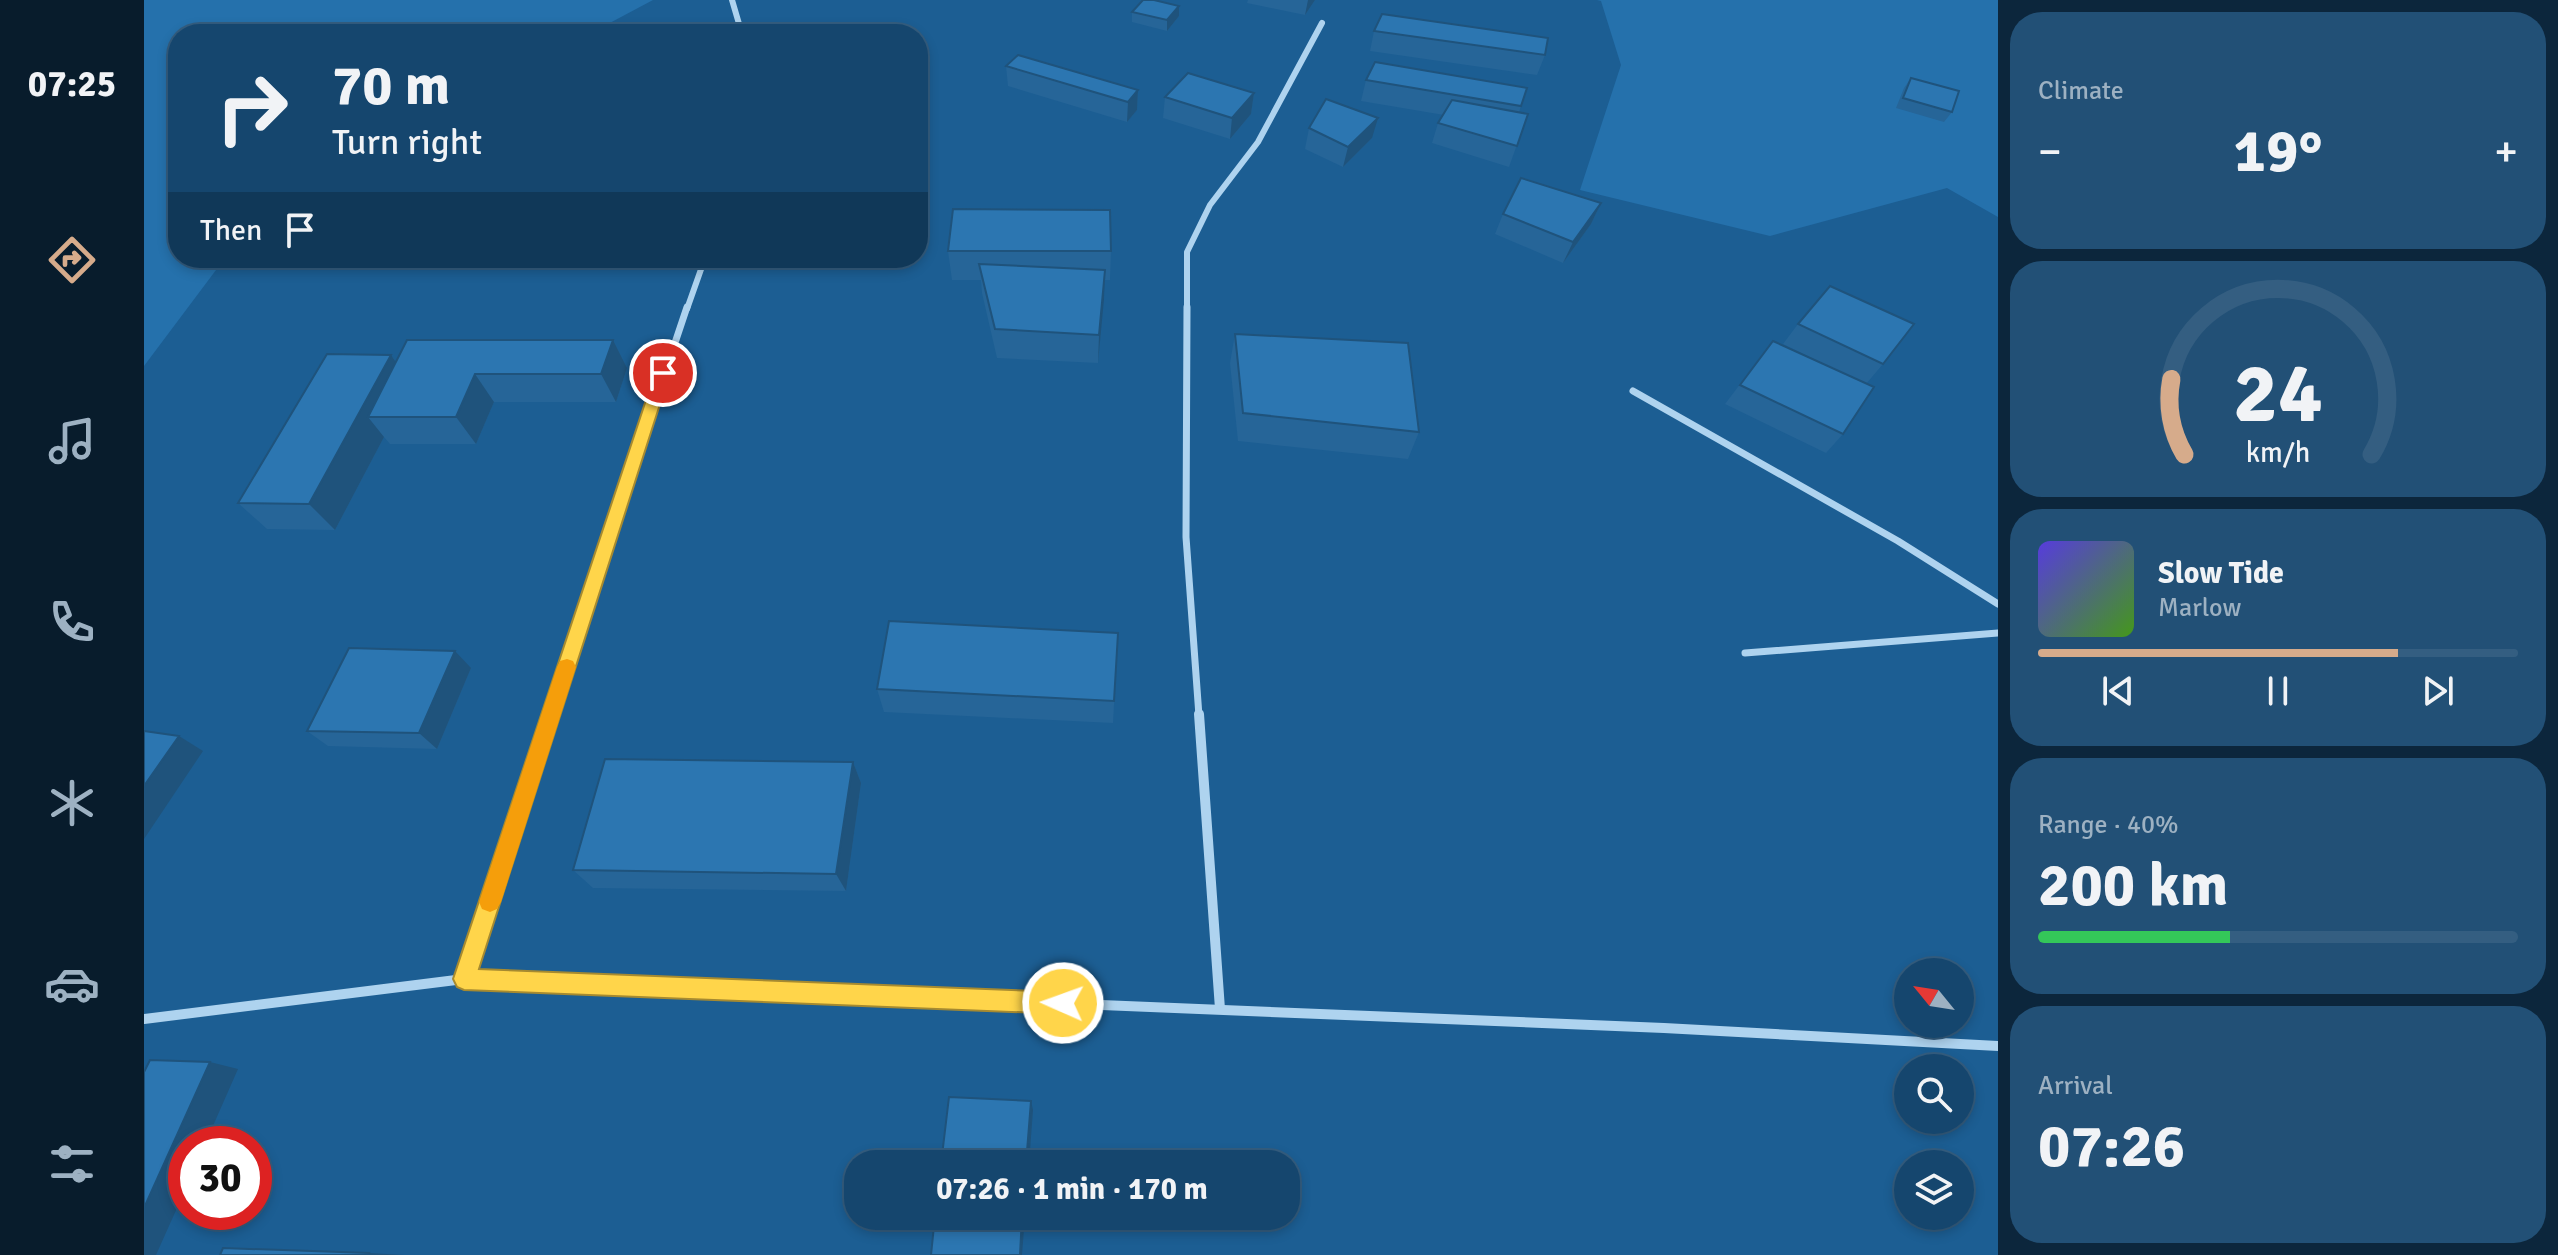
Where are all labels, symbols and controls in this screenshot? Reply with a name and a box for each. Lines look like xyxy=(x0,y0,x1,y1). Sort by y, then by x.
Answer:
text: 70 m xyxy=(332,51,450,120)
icon: right xyxy=(200,56,304,160)
text: 07:25 xyxy=(28,62,116,107)
text: Climate xyxy=(2038,75,2124,107)
text: 19° xyxy=(2234,115,2322,189)
text: Turn right xyxy=(332,120,482,165)
text: − xyxy=(2038,125,2062,179)
text: + xyxy=(2494,125,2518,179)
icon: arrive xyxy=(278,208,322,252)
text: Then xyxy=(200,212,262,249)
icon: directions xyxy=(44,232,100,288)
pin xyxy=(629,339,697,407)
text: 24 xyxy=(2233,342,2323,444)
icon: arrive xyxy=(641,351,685,395)
icon: music xyxy=(44,413,100,469)
text: km/h xyxy=(2246,435,2310,470)
text: Slow Tide xyxy=(2158,555,2284,592)
text: Marlow xyxy=(2158,592,2241,624)
icon: phone xyxy=(44,594,100,650)
icon: previous xyxy=(2096,669,2140,713)
icon: pause xyxy=(2256,669,2300,713)
icon: next xyxy=(2416,669,2460,713)
icon: climate xyxy=(44,775,100,831)
text: Range · 40% xyxy=(2038,809,2179,841)
text: 200 km xyxy=(2038,849,2228,923)
icon: car xyxy=(44,956,100,1012)
north arrow xyxy=(1894,958,1974,1038)
map controls xyxy=(1894,958,1974,1230)
position arrow xyxy=(1021,961,1105,1045)
button: search xyxy=(1894,1054,1974,1134)
text: Arrival xyxy=(2038,1070,2113,1102)
text: 07:26 xyxy=(2038,1110,2185,1184)
speed limit sign: 30 xyxy=(168,1126,272,1230)
icon: filters xyxy=(44,1136,100,1192)
button: layers xyxy=(1894,1150,1974,1230)
text: 07:26 · 1 min · 170 m xyxy=(936,1171,1208,1208)

